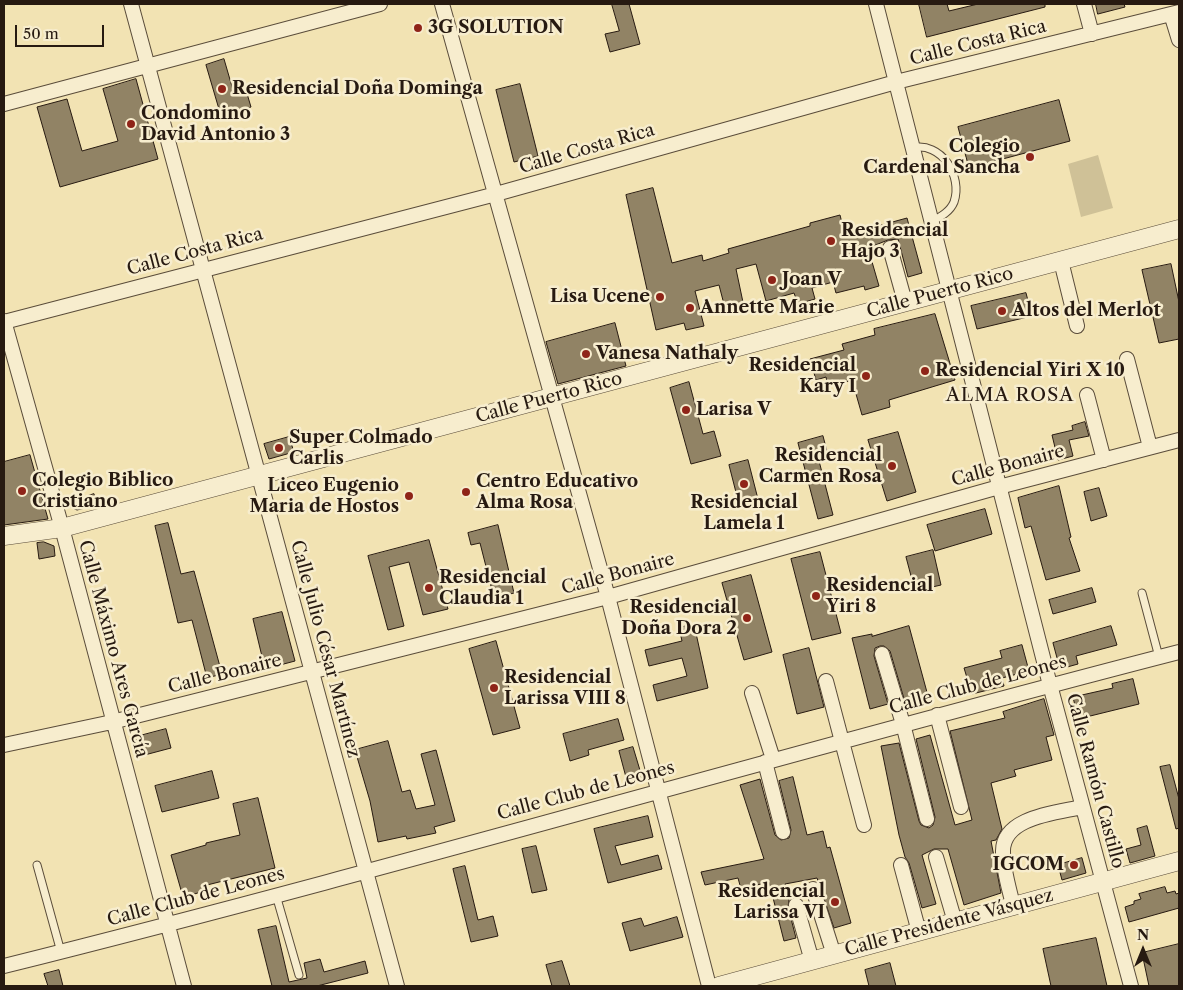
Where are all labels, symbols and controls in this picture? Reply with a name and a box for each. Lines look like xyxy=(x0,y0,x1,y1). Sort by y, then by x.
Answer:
scale bar xyxy=(18,15,106,47)
street label: Calle Costa Rica xyxy=(908,16,1048,70)
place label: 3G SOLUTION xyxy=(428,17,564,39)
marker: 3G SOLUTION xyxy=(412,22,424,34)
text: 50 m xyxy=(23,24,59,43)
place label: Residencial Doña Dominga xyxy=(232,78,483,100)
marker: Residencial Doña Dominga xyxy=(216,83,228,95)
place label: Condomino David Antonio 3 xyxy=(141,103,290,146)
marker: Condomino David Antonio 3 xyxy=(125,118,137,130)
street label: Calle Costa Rica xyxy=(517,119,657,179)
place label: Colegio Cardenal Sancha xyxy=(863,136,1020,178)
marker: Colegio Cardenal Sancha xyxy=(1024,151,1036,163)
place label: Residencial Hajo 3 xyxy=(841,220,948,262)
street label: Calle Costa Rica xyxy=(125,223,265,281)
marker: Residencial Hajo 3 xyxy=(825,235,837,247)
street label: Calle Puerto Rico xyxy=(864,263,1016,323)
place label: Joan V xyxy=(782,269,842,291)
marker: Joan V xyxy=(766,274,778,286)
place label: Lisa Ucene xyxy=(550,286,650,308)
marker: Lisa Ucene xyxy=(654,291,666,303)
place label: Annette Marie xyxy=(700,297,834,319)
place label: Altos del Merlot xyxy=(1012,300,1161,322)
marker: Annette Marie xyxy=(684,302,696,314)
marker: Altos del Merlot xyxy=(996,305,1008,317)
place label: Vanesa Nathaly xyxy=(596,343,738,365)
marker: Vanesa Nathaly xyxy=(580,348,592,360)
place label: Residencial Kary I xyxy=(749,355,856,398)
place label: Residencial Yiri X 10 xyxy=(935,360,1125,382)
marker: Residencial Yiri X 10 xyxy=(919,365,931,377)
street label: Calle Puerto Rico xyxy=(473,368,625,428)
marker: Residencial Kary I xyxy=(860,370,872,382)
district label: ALMA ROSA xyxy=(945,385,1075,407)
place label: Larisa V xyxy=(696,399,771,421)
marker: Larisa V xyxy=(680,404,692,416)
place label: Super Colmado Carlis xyxy=(289,427,433,469)
street label: Calle Bonaire xyxy=(949,441,1067,491)
marker: Super Colmado Carlis xyxy=(273,442,285,454)
place label: Residencial Carmen Rosa xyxy=(759,445,882,488)
marker: Residencial Carmen Rosa xyxy=(886,460,898,472)
place label: Colegio Biblico Cristiano xyxy=(32,470,173,512)
place label: Centro Educativo Alma Rosa xyxy=(476,471,638,514)
place label: Liceo Eugenio Maria de Hostos xyxy=(249,475,399,518)
marker: Residencial Lamela 1 xyxy=(738,478,750,490)
marker: Colegio Biblico Cristiano xyxy=(16,485,28,497)
marker: Centro Educativo Alma Rosa xyxy=(460,486,472,498)
marker: Liceo Eugenio Maria de Hostos xyxy=(403,490,415,502)
place label: Residencial Lamela 1 xyxy=(690,492,798,534)
street label: Calle Máximo Ares García xyxy=(74,538,152,760)
street label: Calle Julio César Martínez xyxy=(286,538,364,760)
street label: Calle Bonaire xyxy=(559,549,677,599)
place label: Residencial Claudia 1 xyxy=(439,567,546,610)
place label: Residencial Yiri 8 xyxy=(826,575,933,618)
marker: Residencial Claudia 1 xyxy=(423,582,435,594)
marker: Residencial Yiri 8 xyxy=(810,590,822,602)
place label: Residencial Doña Dora 2 xyxy=(621,597,737,640)
marker: Residencial Doña Dora 2 xyxy=(741,612,753,624)
street label: Calle Bonaire xyxy=(166,649,284,699)
street label: Calle Club de Leones xyxy=(887,651,1069,719)
place label: Residencial Larissa VIII 8 xyxy=(504,667,626,710)
marker: Residencial Larissa VIII 8 xyxy=(488,682,500,694)
street label: Calle Ramón Castillo xyxy=(1061,691,1129,871)
street label: Calle Club de Leones xyxy=(495,757,677,825)
place label: IGCOM xyxy=(993,854,1064,876)
marker: IGCOM xyxy=(1068,859,1080,871)
street label: Calle Club de Leones xyxy=(105,863,287,931)
place label: Residencial Larissa VI xyxy=(718,881,825,924)
street label: Calle Presidente Vásquez xyxy=(842,885,1056,961)
marker: Residencial Larissa VI xyxy=(829,896,841,908)
north arrow xyxy=(1118,925,1168,975)
text: N xyxy=(1137,926,1149,944)

